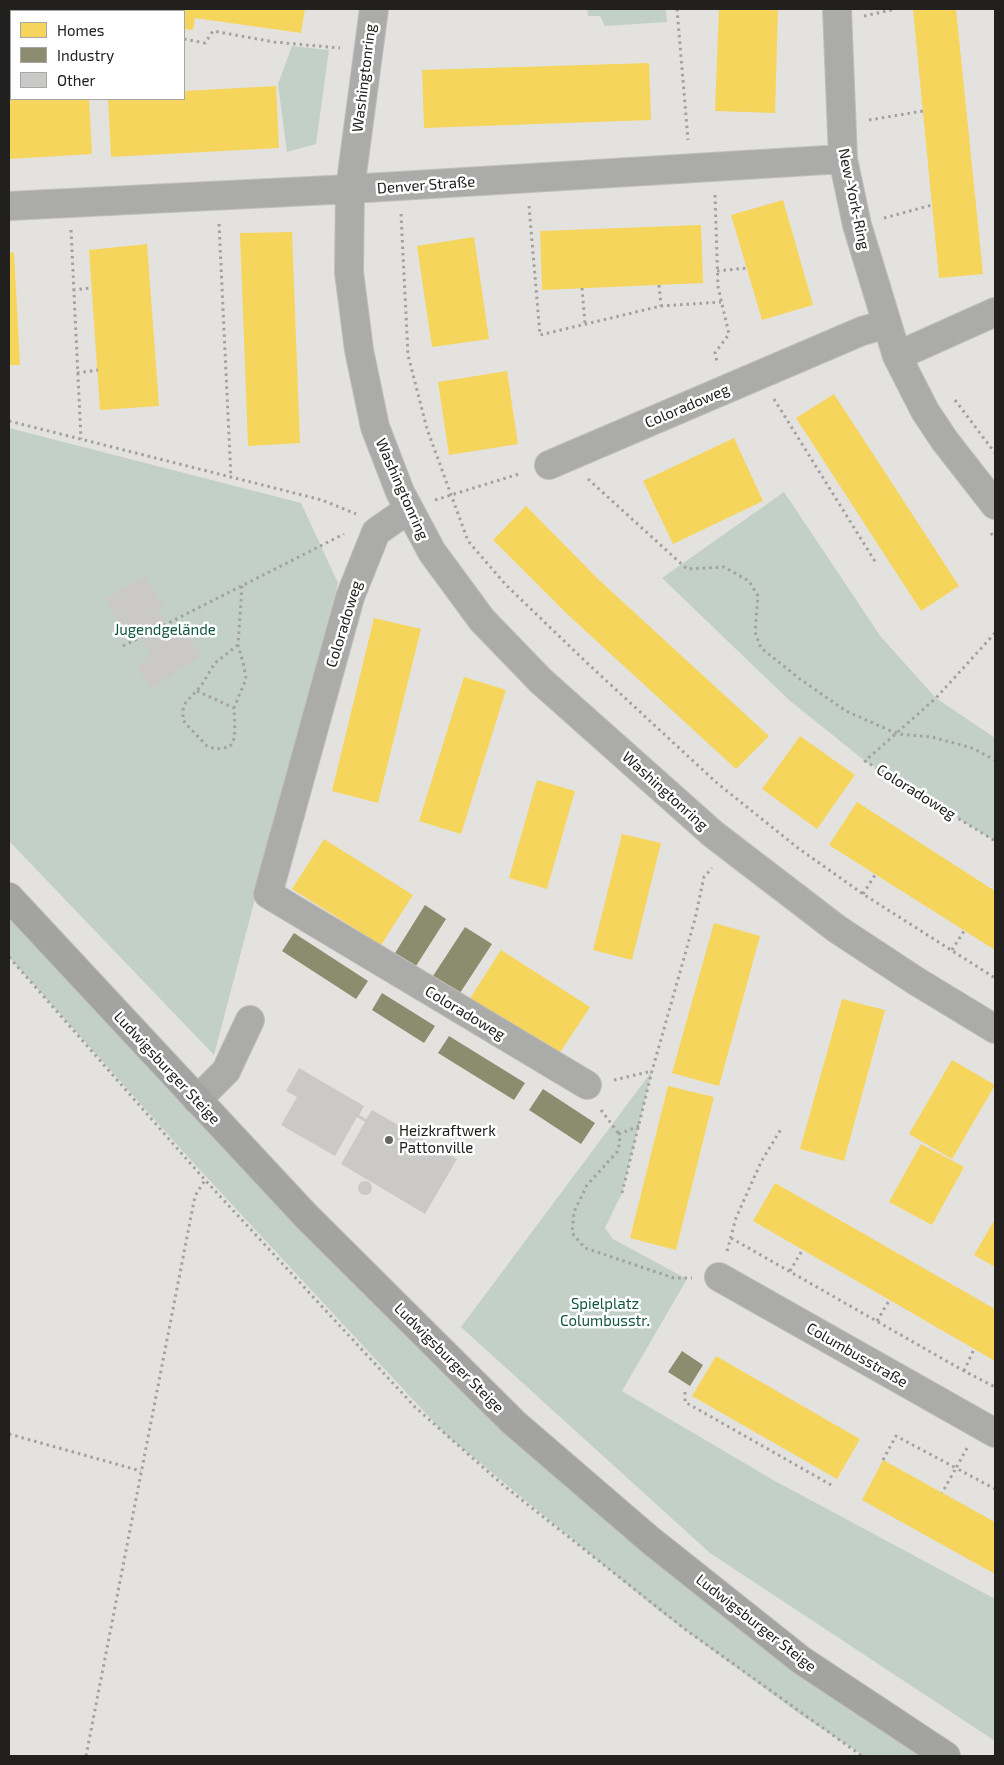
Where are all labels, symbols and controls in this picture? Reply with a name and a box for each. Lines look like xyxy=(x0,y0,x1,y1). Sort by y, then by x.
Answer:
legend xyxy=(10,10,185,100)
text: Homes xyxy=(57,21,104,39)
street label: Washingtonring xyxy=(348,23,380,133)
text: Industry xyxy=(57,46,114,64)
text: Other xyxy=(57,71,96,89)
street label: New-York-Ring xyxy=(834,147,874,251)
street label: Denver Straße xyxy=(376,173,476,197)
street label: Coloradoweg xyxy=(642,380,732,432)
street label: Washingtonring xyxy=(372,435,432,543)
street label: Coloradoweg xyxy=(322,578,366,670)
park label: Jugendgelände xyxy=(114,621,216,639)
street label: Washingtonring xyxy=(618,748,712,834)
street label: Coloradoweg xyxy=(873,760,959,824)
street label: Coloradoweg xyxy=(422,982,508,1044)
street label: Ludwigsburger Steige xyxy=(110,1008,224,1128)
place label: Heizkraftwerk Pattonville xyxy=(399,1122,496,1157)
marker: Heizkraftwerk Pattonville xyxy=(383,1134,395,1146)
park label: Spielplatz Columbusstr. xyxy=(560,1295,650,1330)
street label: Ludwigsburger Steige xyxy=(390,1299,508,1417)
street label: Columbusstraße xyxy=(803,1319,911,1391)
street label: Ludwigsburger Steige xyxy=(692,1570,820,1676)

